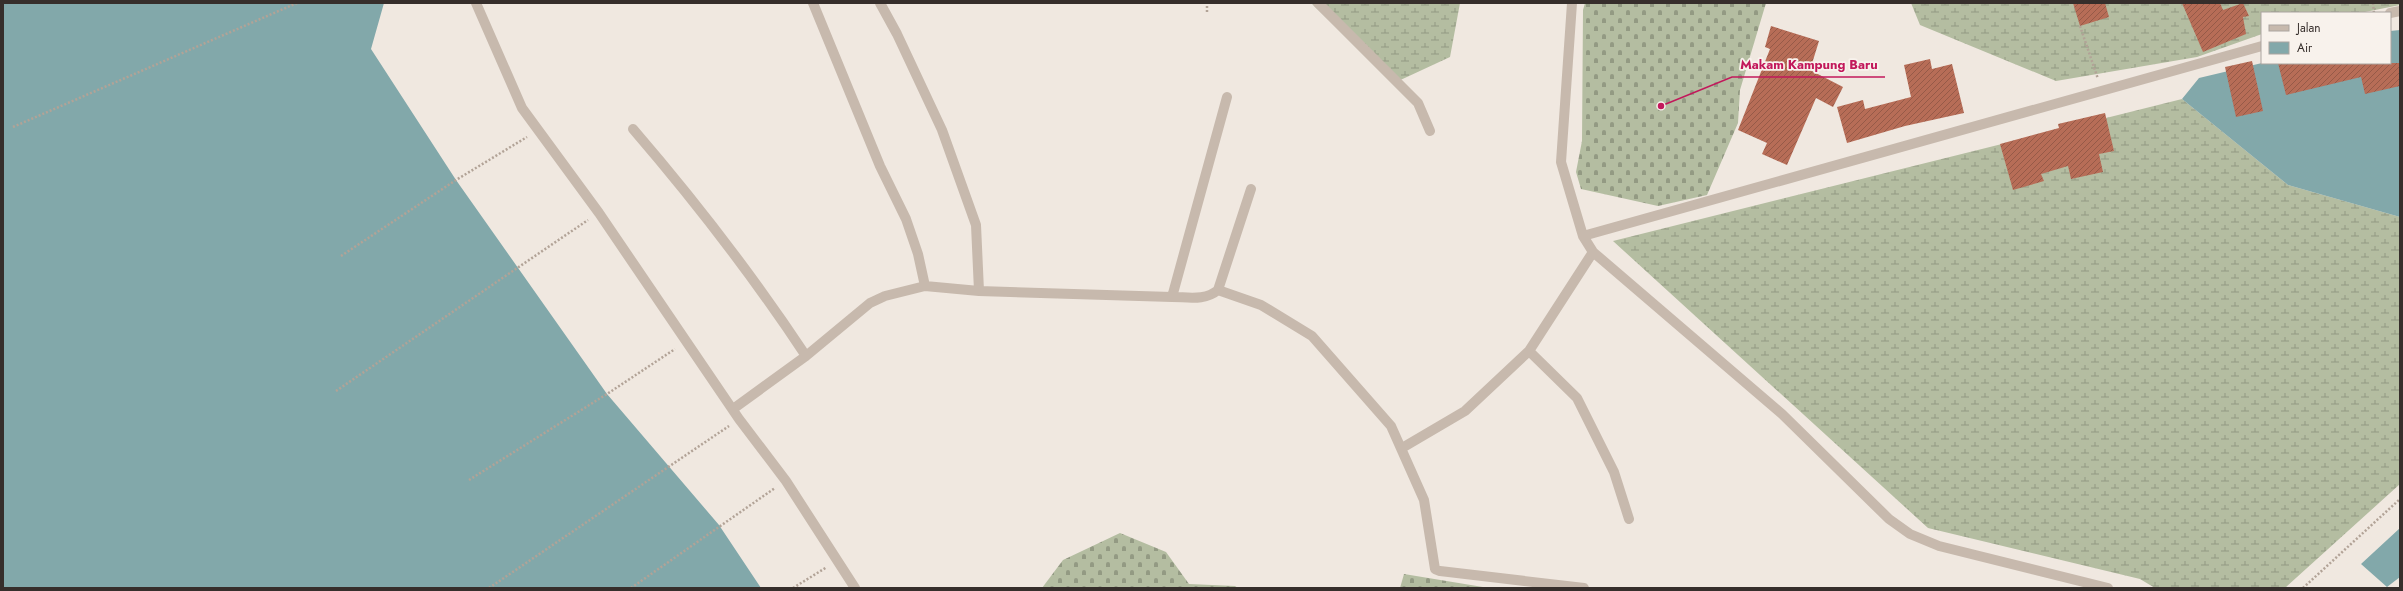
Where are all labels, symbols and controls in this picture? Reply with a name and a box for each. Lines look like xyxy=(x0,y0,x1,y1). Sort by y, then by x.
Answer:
legend xyxy=(2261,12,2391,64)
text: Jalan xyxy=(2295,19,2320,37)
text: Air xyxy=(2297,39,2313,57)
callout: Makam Kampung Baru xyxy=(1732,52,1885,77)
text: Makam Kampung Baru xyxy=(1740,55,1878,74)

